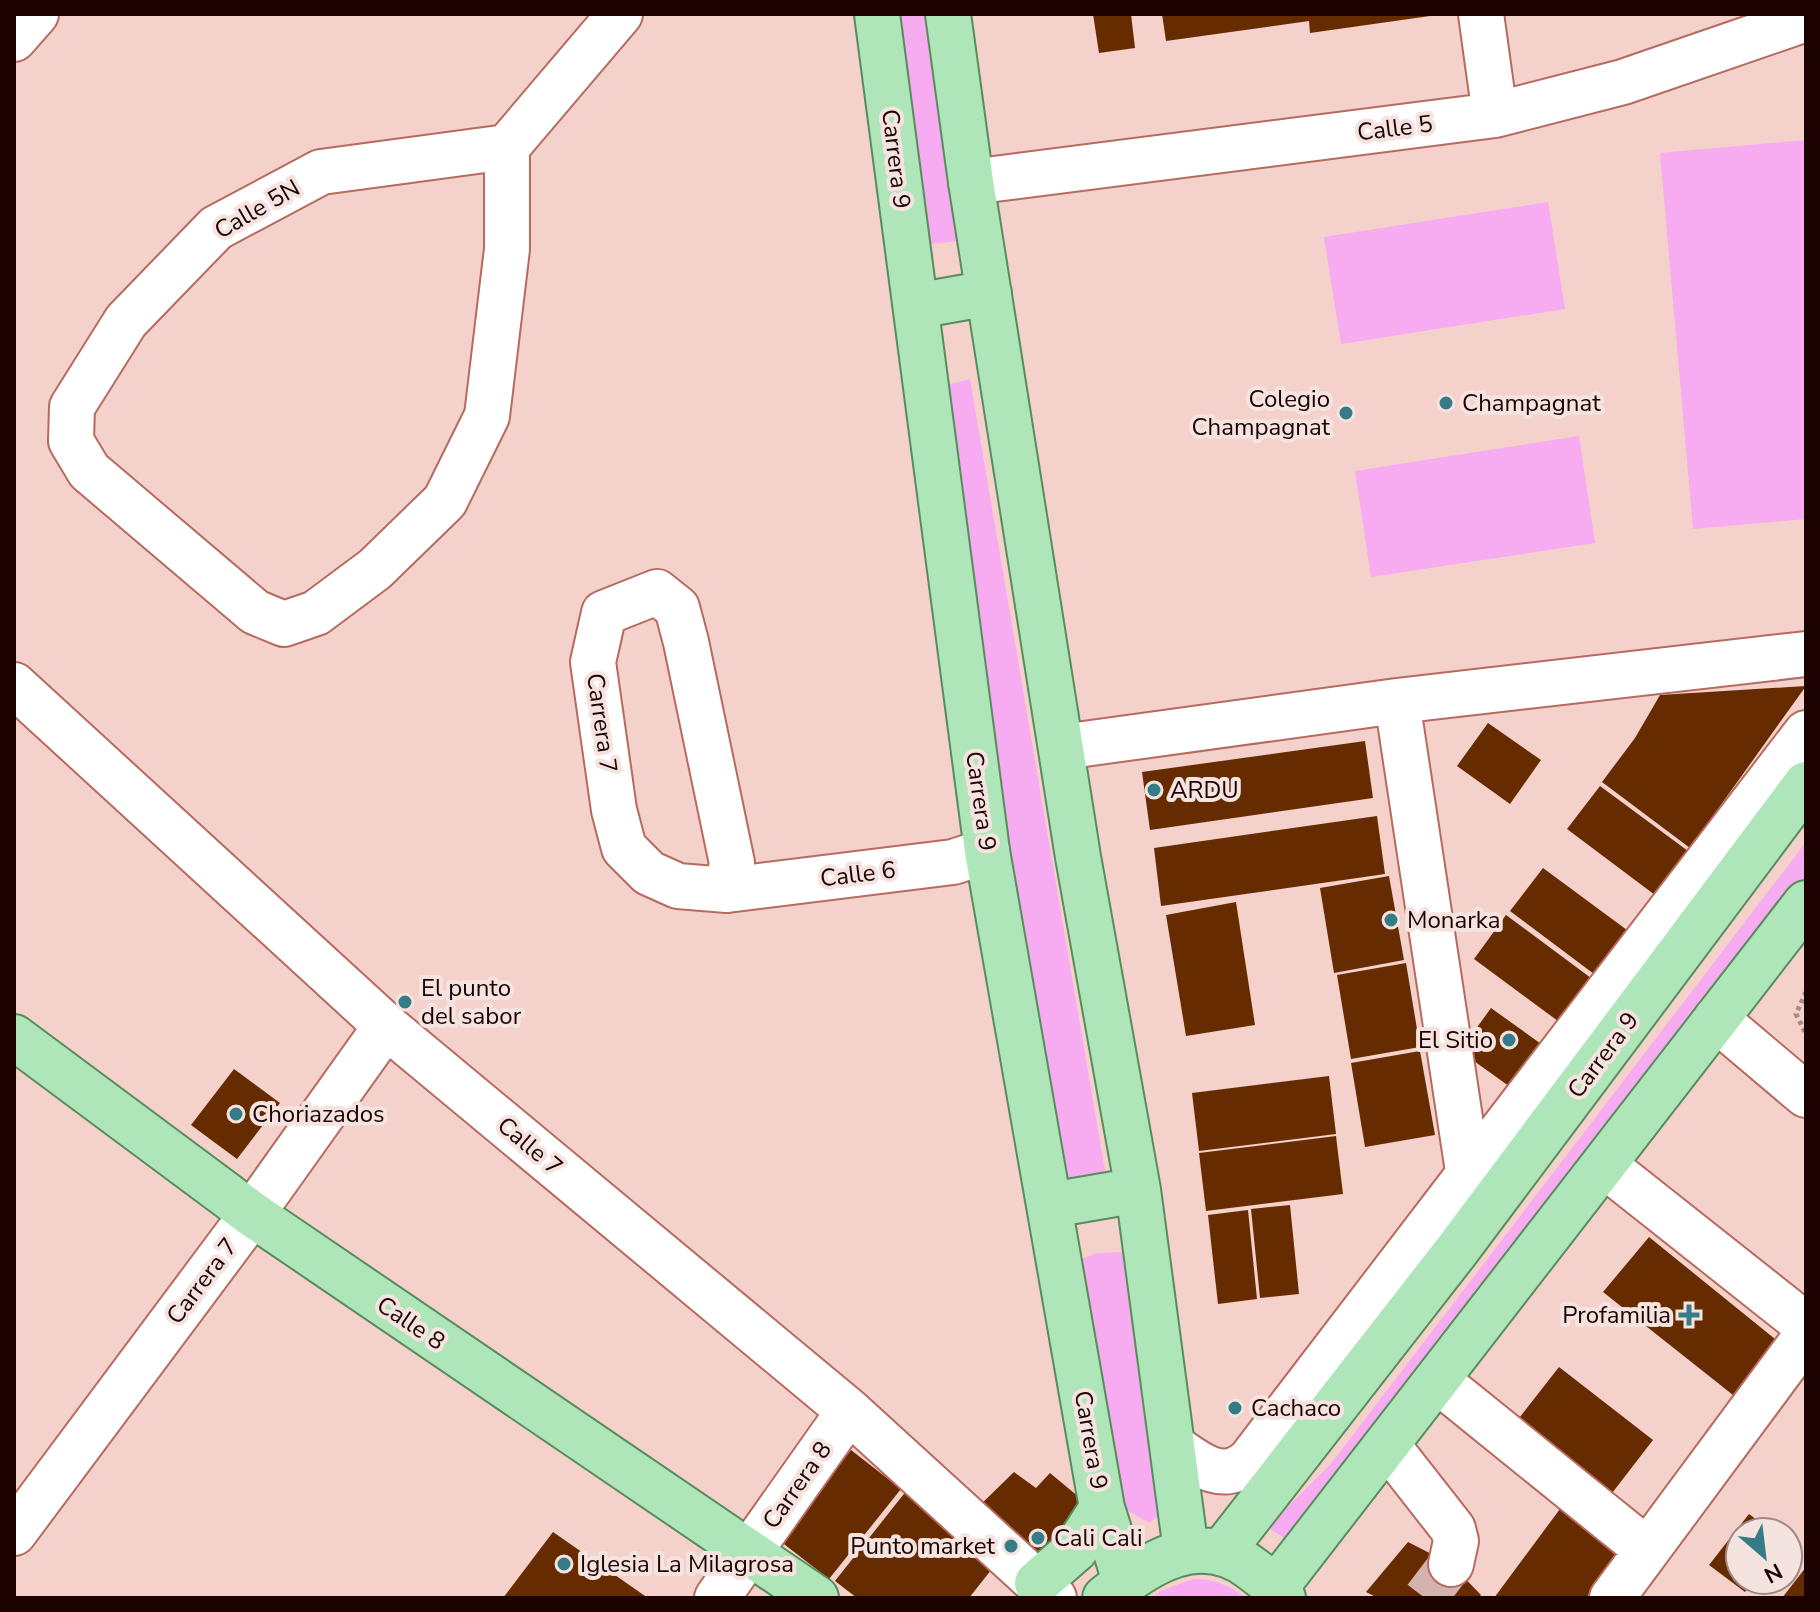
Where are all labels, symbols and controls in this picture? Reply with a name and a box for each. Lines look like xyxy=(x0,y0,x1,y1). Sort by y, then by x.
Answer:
street label: Carrera 9 xyxy=(874,107,918,211)
street label: Calle 5 xyxy=(1355,107,1435,149)
street label: Calle 5N xyxy=(208,172,306,246)
place label: Colegio Champagnat xyxy=(1191,383,1331,443)
place label: Champagnat xyxy=(1462,387,1601,419)
marker: Champagnat xyxy=(1437,394,1455,412)
marker: Colegio Champagnat xyxy=(1337,404,1355,422)
street label: Carrera 7 xyxy=(579,671,625,775)
street label: Carrera 9 xyxy=(958,749,1004,853)
place label: ARDU xyxy=(1170,774,1239,806)
marker: ARDU xyxy=(1145,781,1163,799)
street label: Calle 6 xyxy=(818,853,898,895)
place label: Monarka xyxy=(1407,904,1500,936)
marker: Monarka xyxy=(1382,911,1400,929)
place label: El punto del sabor xyxy=(421,972,522,1032)
marker: El punto del sabor xyxy=(396,993,414,1011)
street label: Carrera 9 xyxy=(1560,1005,1646,1105)
place label: El Sitio xyxy=(1418,1024,1493,1056)
marker: El Sitio xyxy=(1500,1031,1518,1049)
place label: Choriazados xyxy=(252,1098,385,1130)
marker: Choriazados xyxy=(227,1105,245,1123)
street label: Calle 7 xyxy=(491,1109,569,1183)
street label: Carrera 7 xyxy=(159,1231,245,1331)
street label: Calle 8 xyxy=(371,1289,451,1357)
place label: Profamilia xyxy=(1562,1299,1671,1331)
marker: Profamilia xyxy=(1678,1304,1700,1326)
street label: Carrera 9 xyxy=(1067,1388,1115,1492)
place label: Cachaco xyxy=(1251,1392,1341,1424)
marker: Cachaco xyxy=(1226,1399,1244,1417)
street label: Carrera 8 xyxy=(755,1435,839,1535)
north arrow xyxy=(1724,1516,1804,1596)
place label: Cali Cali xyxy=(1054,1522,1142,1554)
marker: Cali Cali xyxy=(1029,1529,1047,1547)
place label: Punto market xyxy=(850,1530,996,1562)
marker: Punto market xyxy=(1002,1537,1020,1555)
place label: Iglesia La Milagrosa xyxy=(580,1548,794,1580)
marker: Iglesia La Milagrosa xyxy=(555,1555,573,1573)
text: N xyxy=(1759,1556,1787,1590)

